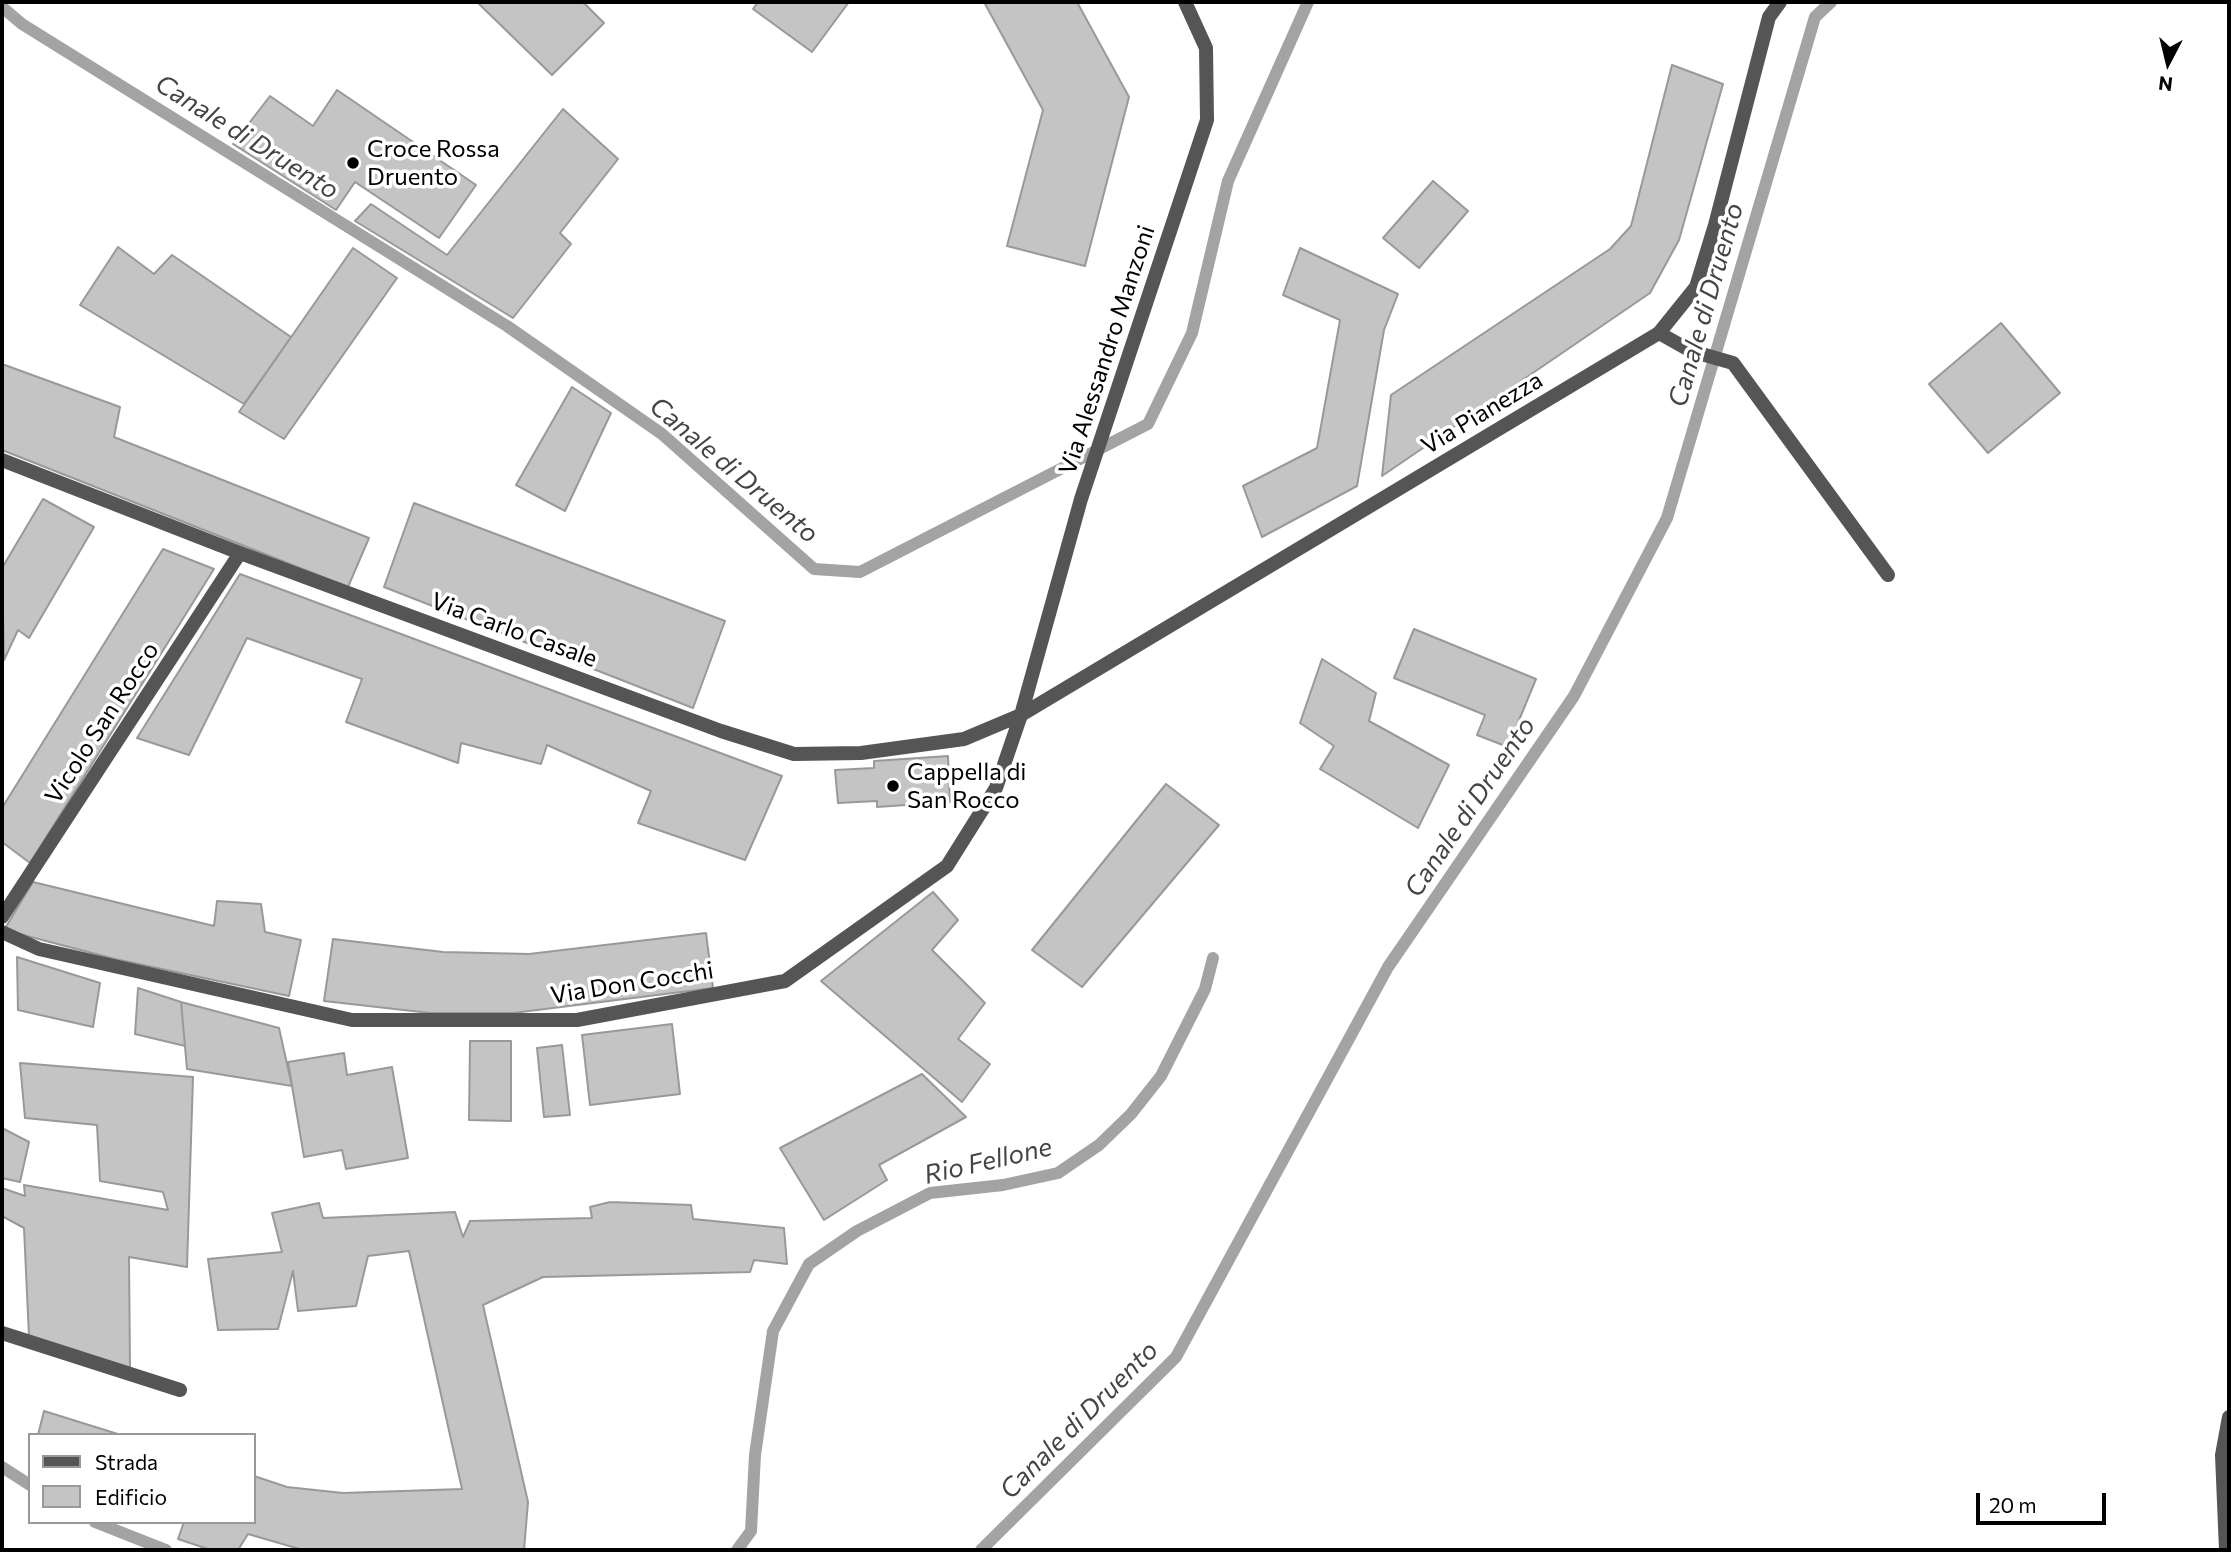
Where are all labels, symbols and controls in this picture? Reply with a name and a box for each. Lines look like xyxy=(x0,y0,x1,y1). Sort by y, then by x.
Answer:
north arrow xyxy=(2133,28,2203,98)
water label: Canale di Druento xyxy=(149,68,345,206)
text: N xyxy=(2157,72,2174,97)
place label: Croce Rossa Druento xyxy=(367,135,500,191)
marker: Croce Rossa Druento xyxy=(345,155,361,171)
water label: Canale di Druento xyxy=(1662,200,1750,410)
street label: Via Alessandro Manzoni xyxy=(1053,222,1161,478)
street label: Via Pianezza xyxy=(1416,366,1548,460)
water label: Canale di Druento xyxy=(643,390,825,550)
street label: Via Carlo Casale xyxy=(427,587,601,673)
street label: Vicolo San Rocco xyxy=(39,637,165,809)
water label: Canale di Druento xyxy=(1398,711,1542,903)
place label: Cappella di San Rocco xyxy=(907,758,1026,814)
marker: Cappella di San Rocco xyxy=(885,778,901,794)
street label: Via Don Cocchi xyxy=(548,956,716,1010)
water label: Rio Fellone xyxy=(921,1131,1055,1191)
water label: Canale di Druento xyxy=(994,1335,1164,1505)
legend xyxy=(28,1433,256,1524)
text: Strada xyxy=(95,1449,158,1474)
scale bar xyxy=(1979,1478,2108,1522)
text: Edificio xyxy=(95,1484,167,1509)
text: 20 m xyxy=(1989,1492,2037,1517)

